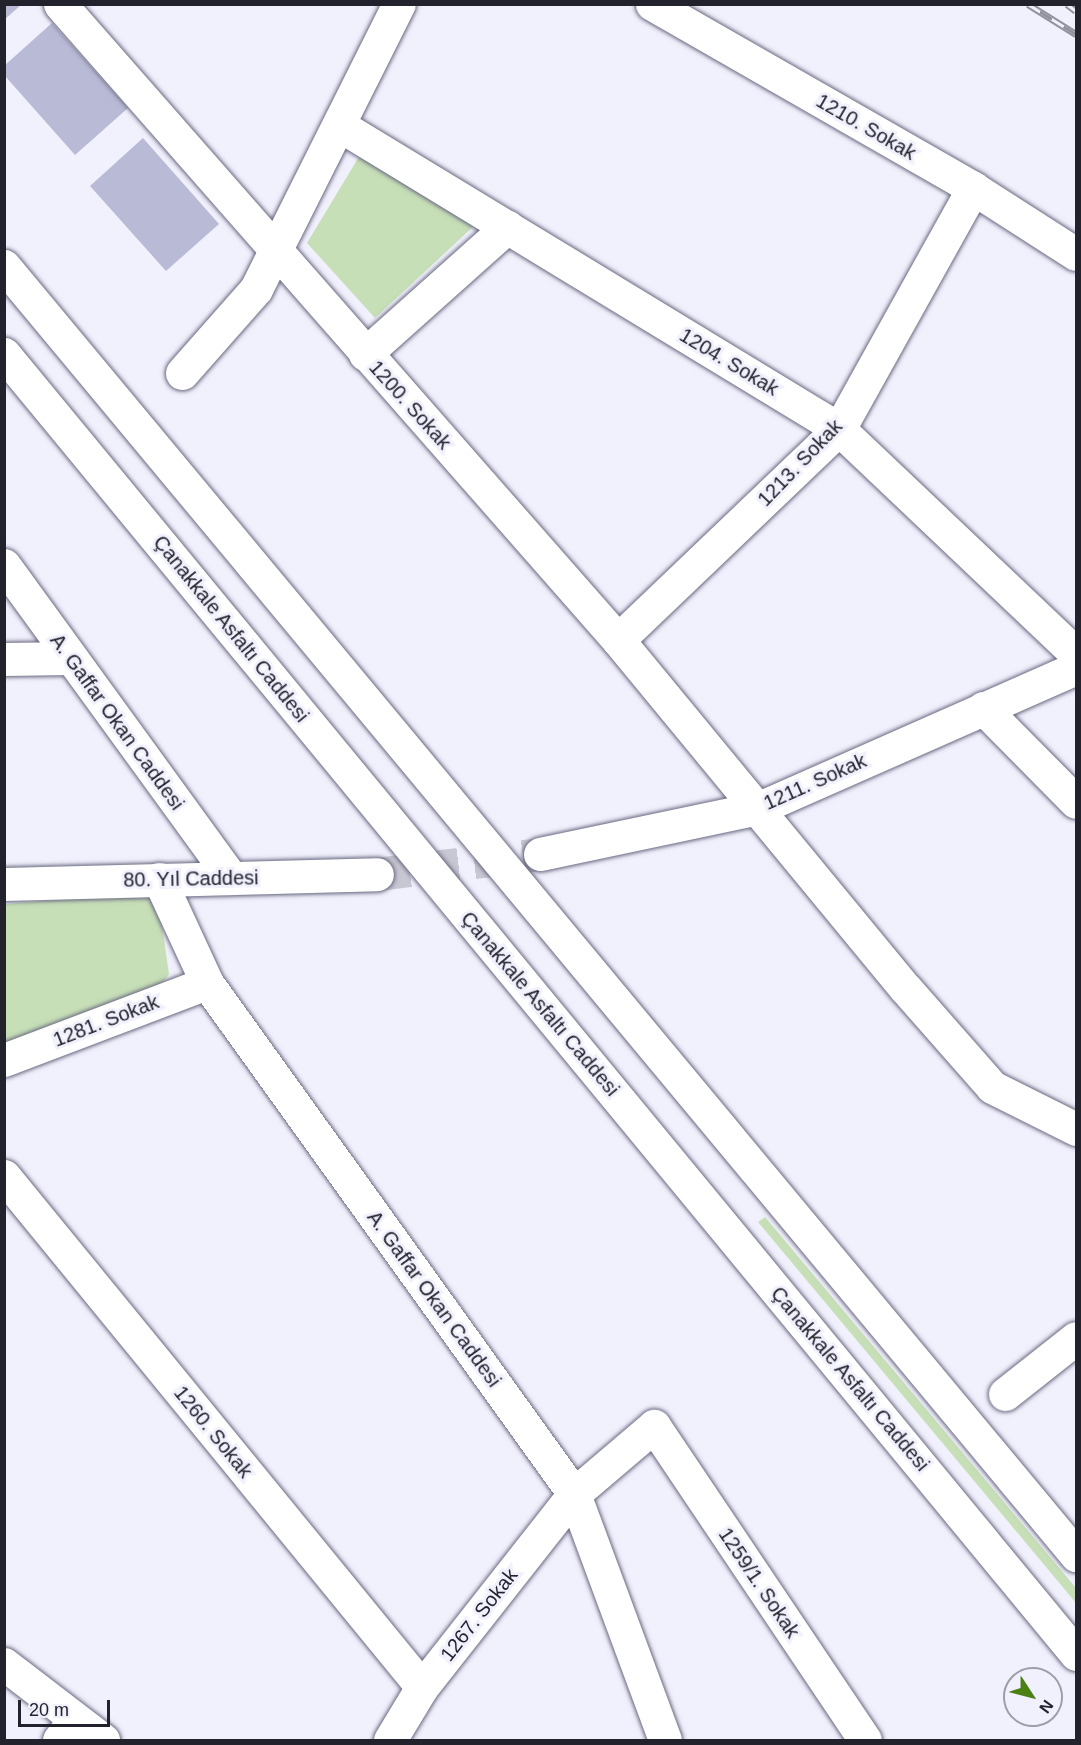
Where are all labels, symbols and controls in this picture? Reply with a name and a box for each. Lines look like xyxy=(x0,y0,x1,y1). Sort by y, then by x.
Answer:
street label: 1210. Sokak xyxy=(812,89,920,165)
street label: 1204. Sokak xyxy=(675,323,783,401)
street label: 1200. Sokak xyxy=(364,356,456,454)
street label: 1213. Sokak xyxy=(753,415,847,511)
street label: Çanakkale Asfaltı Caddesi xyxy=(148,530,314,728)
street label: A. Gaffar Okan Caddesi xyxy=(45,629,189,815)
street label: 1211. Sokak xyxy=(760,749,870,815)
street label: 80. Yıl Caddesi xyxy=(123,866,259,892)
street label: Çanakkale Asfaltı Caddesi xyxy=(455,906,625,1102)
street label: 1281. Sokak xyxy=(50,990,162,1052)
street label: A. Gaffar Okan Caddesi xyxy=(362,1206,506,1392)
street label: Çanakkale Asfaltı Caddesi xyxy=(765,1281,935,1477)
street label: 1260. Sokak xyxy=(169,1381,257,1483)
street label: 1259/1. Sokak xyxy=(713,1523,805,1643)
street label: 1267. Sokak xyxy=(435,1564,523,1666)
north arrow xyxy=(1003,1667,1063,1727)
scale bar xyxy=(21,1688,112,1726)
text: N xyxy=(1036,1697,1057,1716)
text: 20 m xyxy=(29,1700,69,1720)

